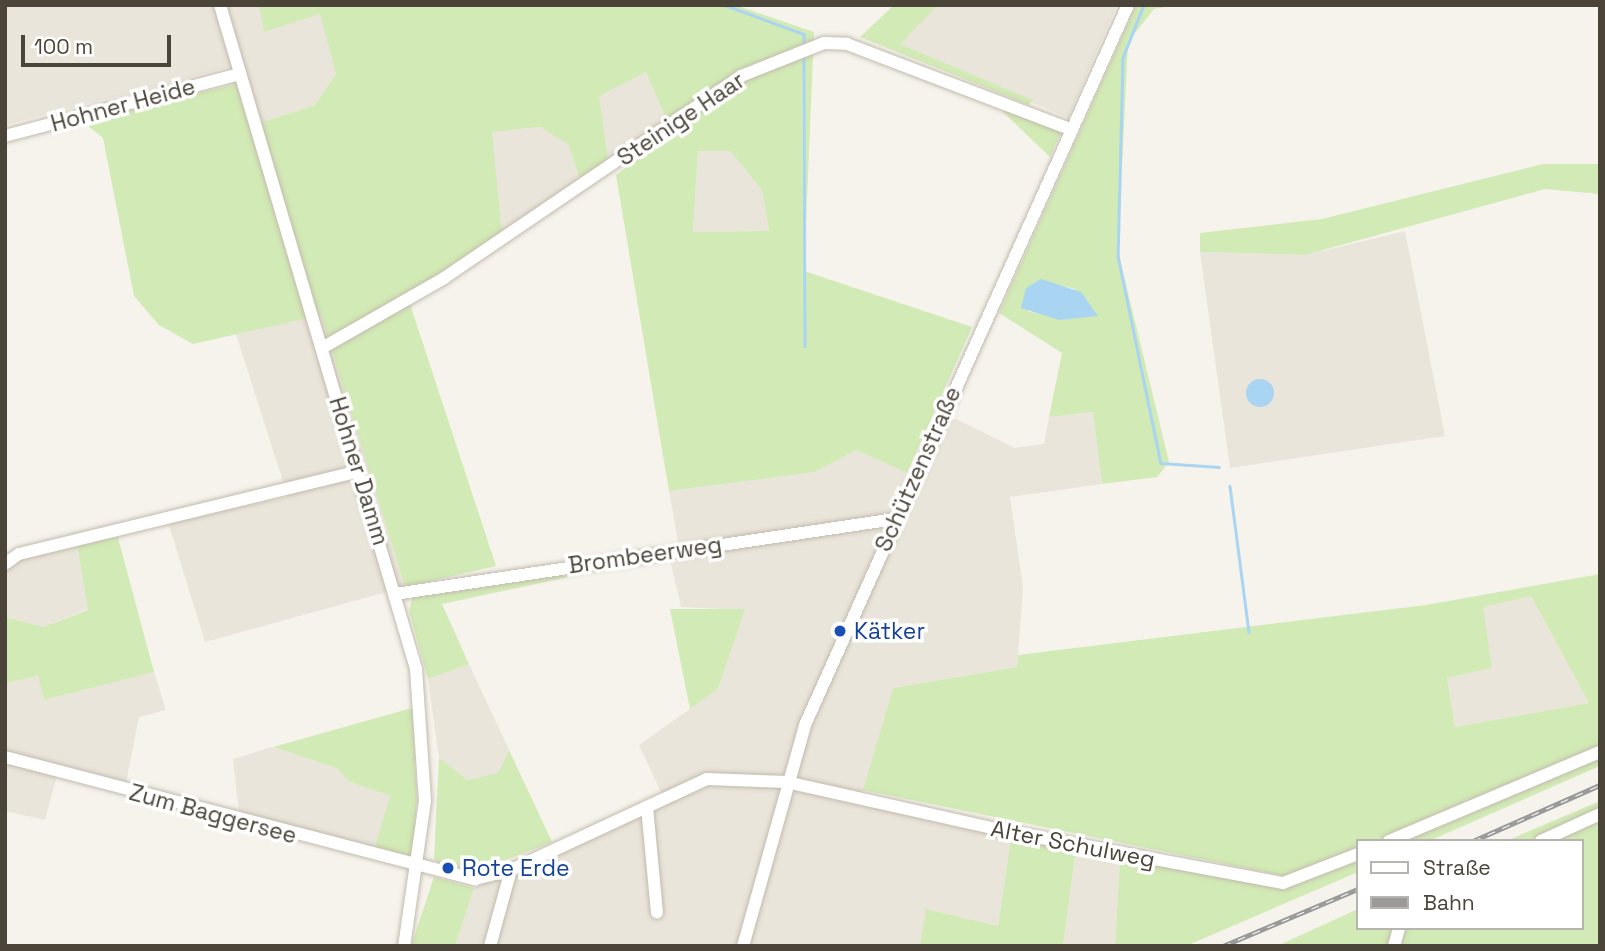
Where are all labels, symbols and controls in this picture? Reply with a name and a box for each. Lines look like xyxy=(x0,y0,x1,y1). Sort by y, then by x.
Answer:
scale bar xyxy=(24,21,175,65)
text: 100 m xyxy=(34,33,93,60)
street label: Steinige Haar xyxy=(612,66,750,172)
street label: Hohner Heide xyxy=(48,72,198,138)
street label: Schützenstraße xyxy=(869,382,967,556)
street label: Hohner Damm xyxy=(323,393,395,549)
street label: Brombeerweg xyxy=(566,531,724,579)
place label: Kätker xyxy=(854,617,925,645)
marker: Kätker xyxy=(832,623,848,639)
street label: Zum Baggersee xyxy=(126,778,300,850)
street label: Alter Schulweg xyxy=(989,815,1157,873)
legend xyxy=(1356,839,1584,930)
place label: Rote Erde xyxy=(462,854,570,882)
text: Straße xyxy=(1423,854,1491,881)
marker: Rote Erde xyxy=(440,860,456,876)
text: Bahn xyxy=(1423,889,1475,916)

